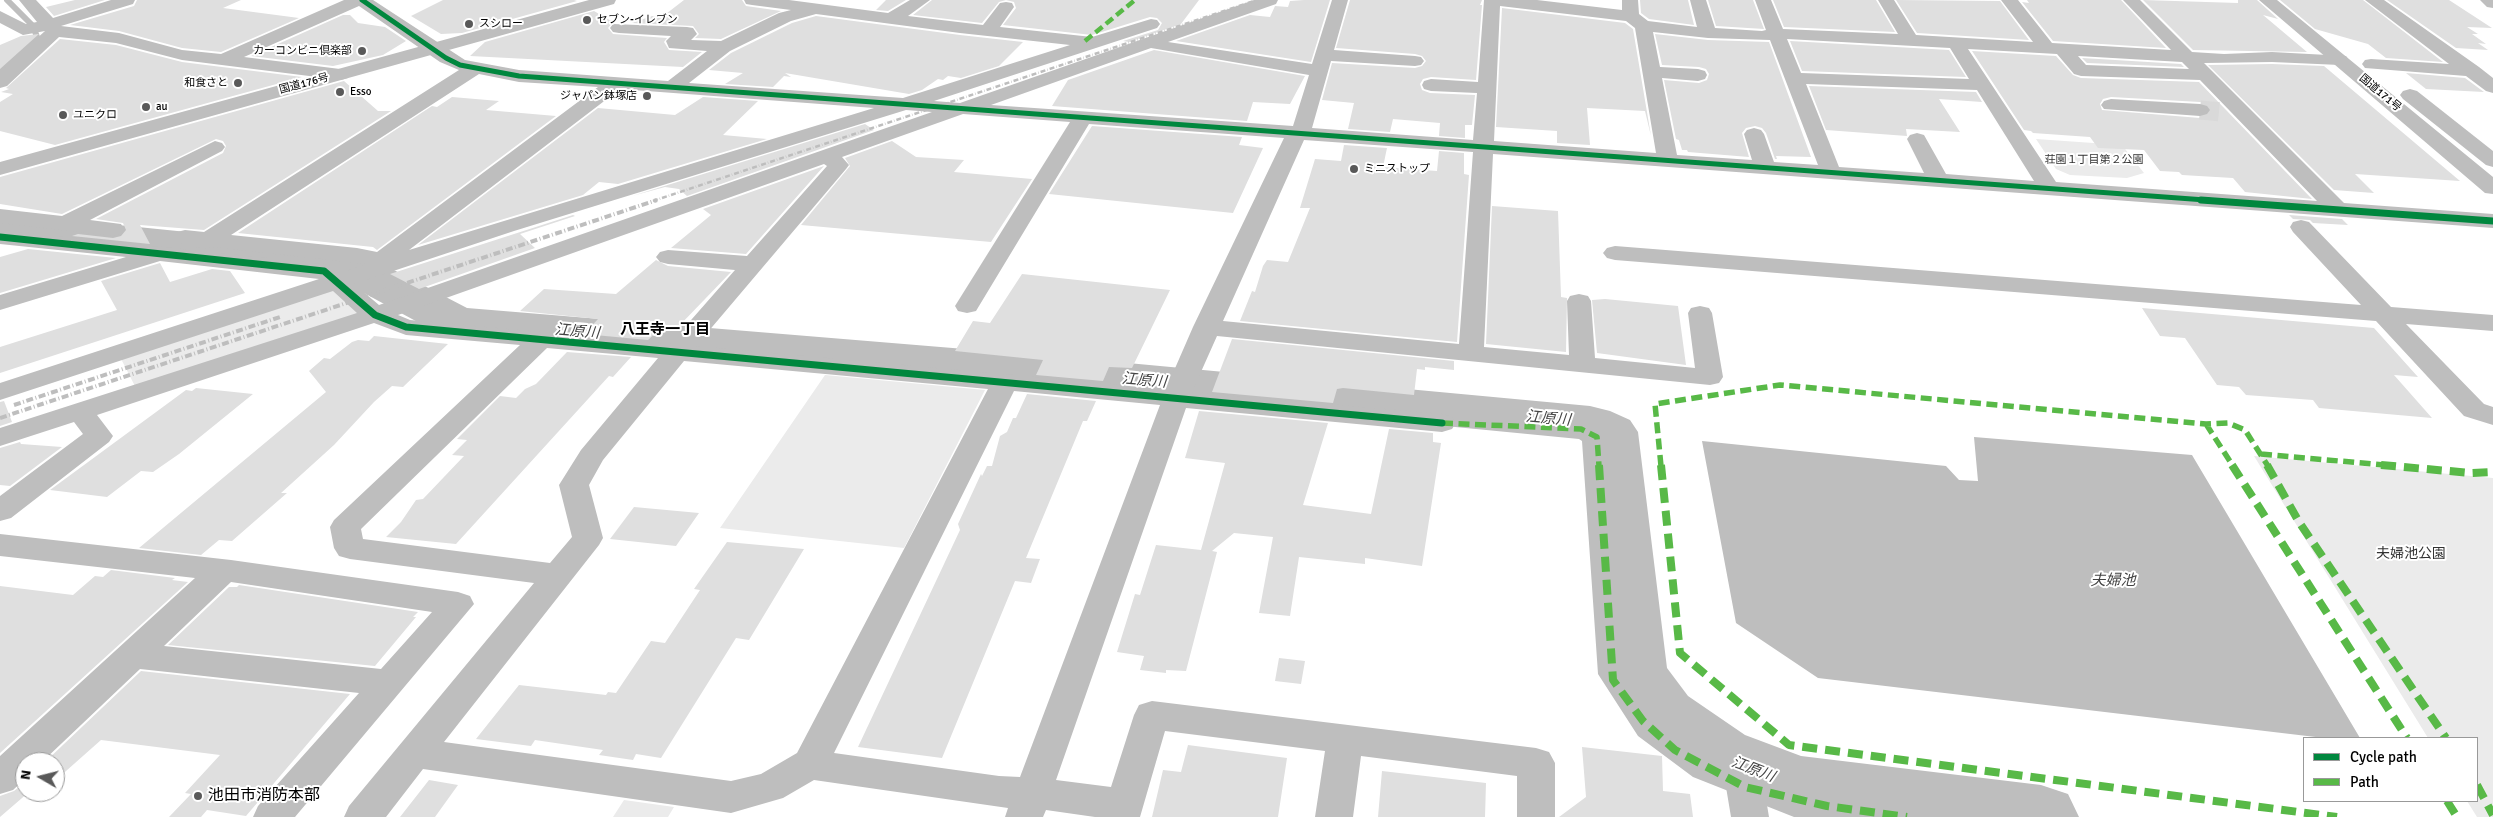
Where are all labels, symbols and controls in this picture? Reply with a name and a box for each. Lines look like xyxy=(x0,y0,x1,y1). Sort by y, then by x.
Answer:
place label: セブン-イレブン xyxy=(597,13,678,27)
marker: セブン-イレブン xyxy=(581,14,593,26)
place label: スシロー xyxy=(479,17,523,31)
marker: スシロー xyxy=(463,18,475,30)
place label: カーコンビニ倶楽部 xyxy=(253,44,352,58)
marker: カーコンビニ倶楽部 xyxy=(356,45,368,57)
street label: 国道176号 xyxy=(278,71,330,97)
street label: 国道171号 xyxy=(2356,72,2404,114)
place label: 和食さと xyxy=(184,76,228,90)
marker: 和食さと xyxy=(232,77,244,89)
place label: Esso xyxy=(350,85,372,99)
marker: Esso xyxy=(334,86,346,98)
place label: ジャパン鉢塚店 xyxy=(560,89,637,103)
marker: ジャパン鉢塚店 xyxy=(641,90,653,102)
place label: au xyxy=(156,100,168,114)
marker: au xyxy=(140,101,152,113)
place label: ユニクロ xyxy=(73,108,117,122)
marker: ユニクロ xyxy=(57,109,69,121)
park label: 荘園１丁目第２公園 xyxy=(2045,153,2143,167)
place label: ミニストップ xyxy=(1364,162,1430,176)
marker: ミニストップ xyxy=(1348,163,1360,175)
water label: 江原川 xyxy=(554,321,600,343)
district label: 八王寺一丁目 xyxy=(620,321,710,339)
water label: 江原川 xyxy=(1121,370,1167,392)
water label: 江原川 xyxy=(1525,408,1571,430)
park label: 夫婦池公園 xyxy=(2376,546,2446,562)
water label: 夫婦池 xyxy=(2091,572,2135,590)
legend xyxy=(2303,737,2478,802)
text: Cycle path xyxy=(2350,748,2417,766)
north arrow xyxy=(15,752,65,802)
water label: 江原川 xyxy=(1729,754,1777,786)
text: N xyxy=(17,769,35,781)
text: Path xyxy=(2350,773,2379,791)
place label: 池田市消防本部 xyxy=(208,786,320,806)
marker: 池田市消防本部 xyxy=(192,790,204,802)

